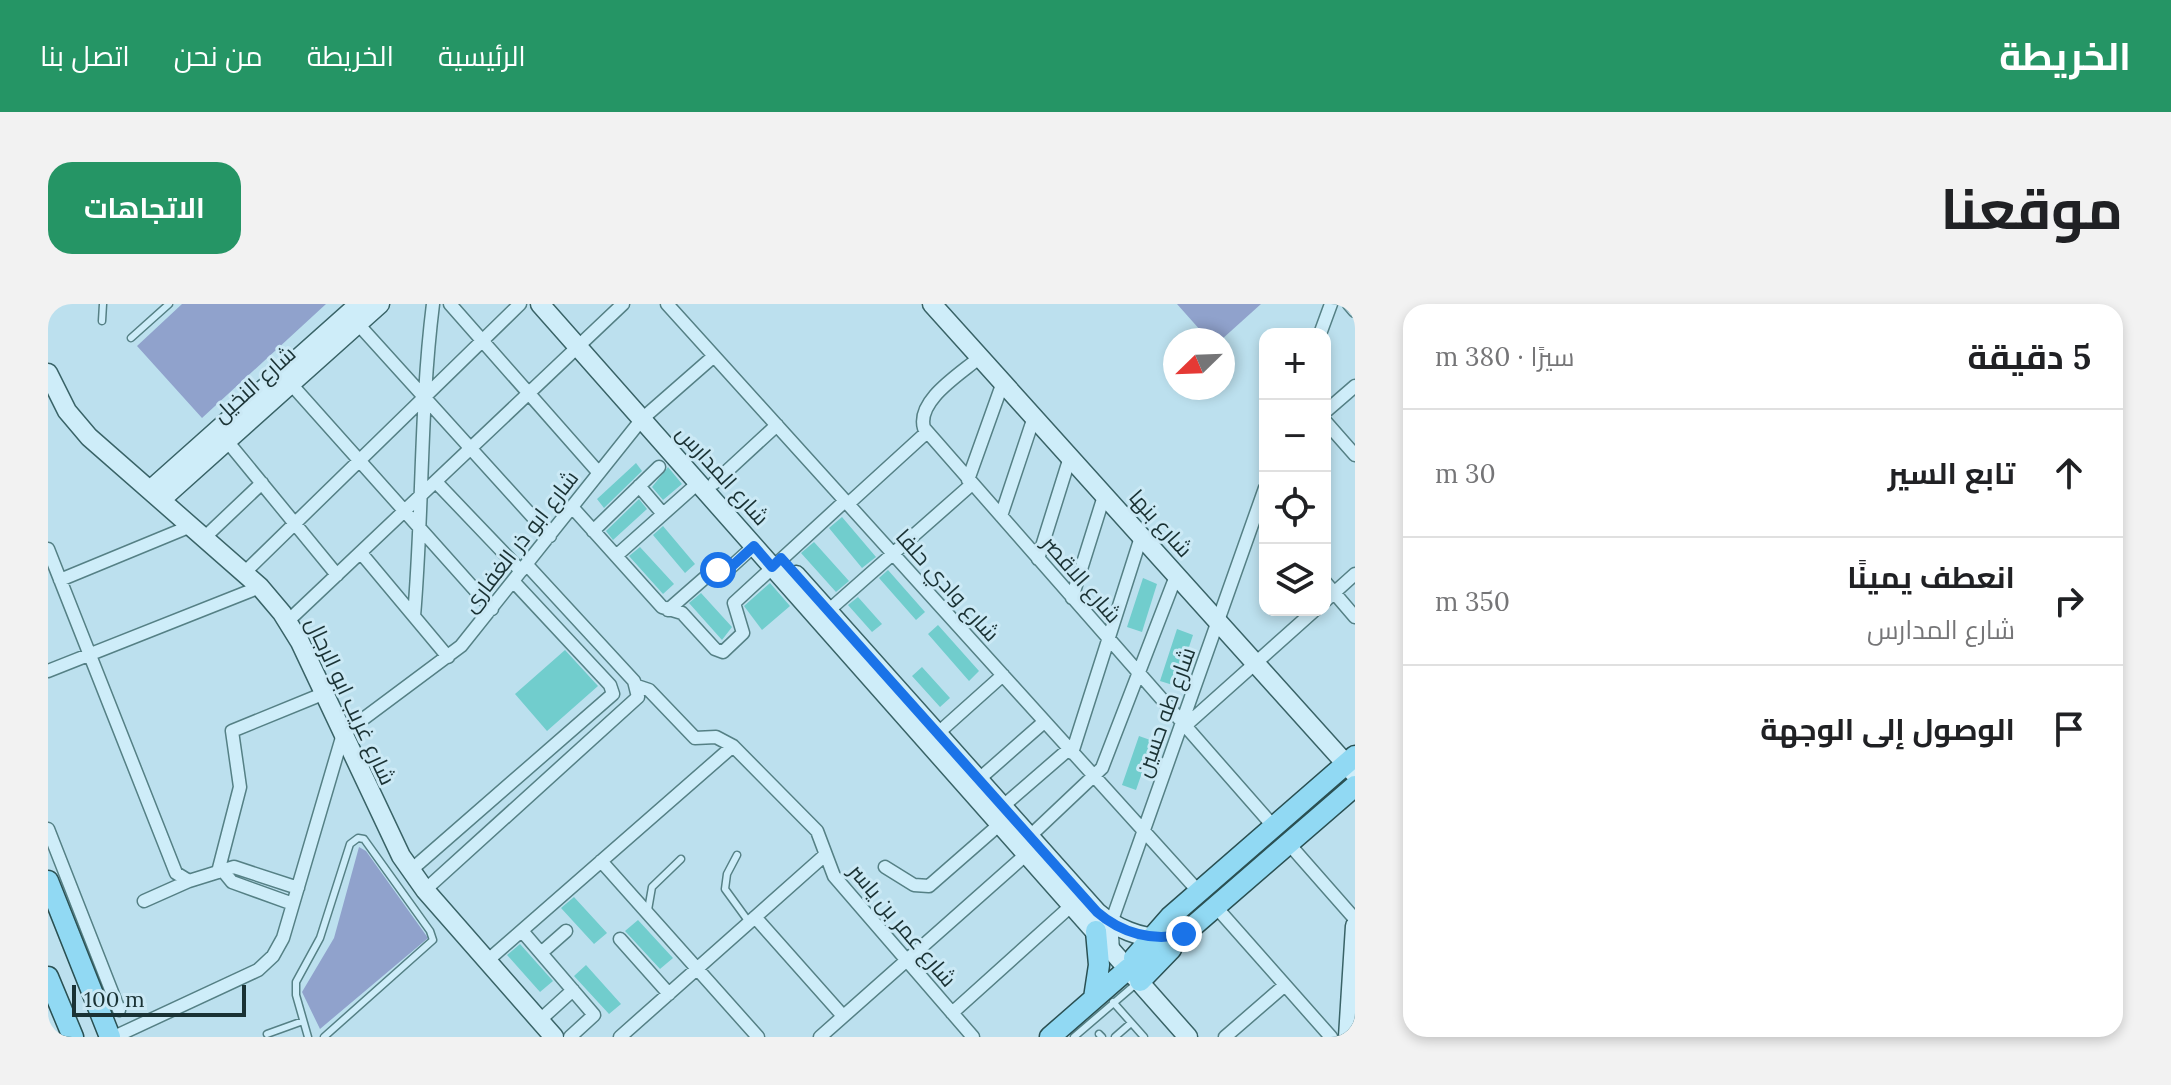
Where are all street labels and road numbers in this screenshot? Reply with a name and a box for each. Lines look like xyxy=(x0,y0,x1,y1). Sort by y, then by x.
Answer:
street label: شارع النخيل xyxy=(207,339,302,429)
street label: شارع المدارس xyxy=(670,419,775,532)
street label: شارع ابو ذر الغفارى xyxy=(456,464,585,618)
street label: شارع بنها xyxy=(1122,483,1199,563)
street label: شارع وادي حلفا xyxy=(888,523,1006,649)
street label: شارع الاقصر xyxy=(1034,528,1127,629)
street label: شارع غريب ابو الرجال xyxy=(299,613,402,790)
street label: شارع طه حسين xyxy=(1129,643,1202,781)
street label: شارع عمر بن ياسر xyxy=(841,856,963,993)

